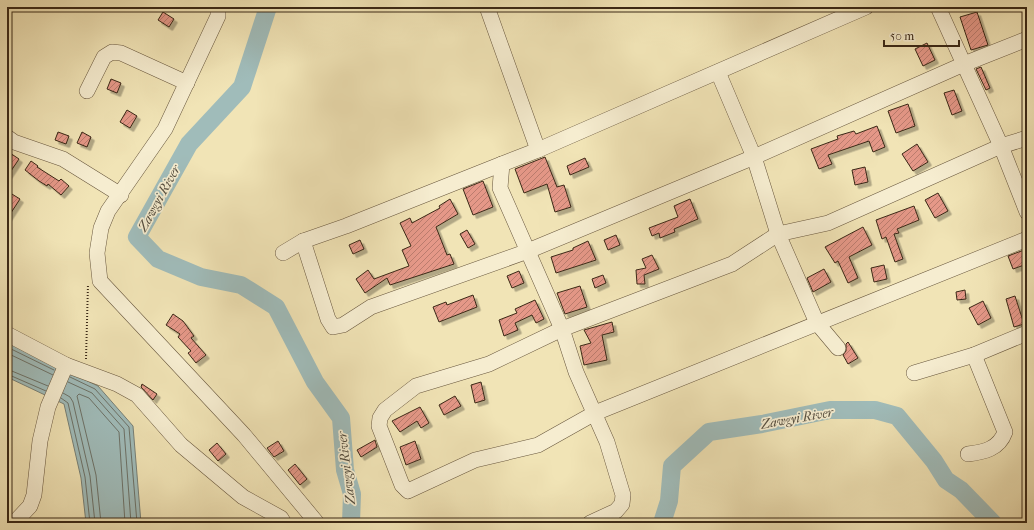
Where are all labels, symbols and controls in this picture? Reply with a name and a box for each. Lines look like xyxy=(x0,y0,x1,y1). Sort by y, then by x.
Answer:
scale bar xyxy=(884,22,959,48)
text: 50 m xyxy=(890,29,914,43)
water label: Zawgyi River xyxy=(134,161,184,235)
water label: Zawgyi River xyxy=(759,404,836,432)
water label: Zawgyi River xyxy=(334,430,358,506)

